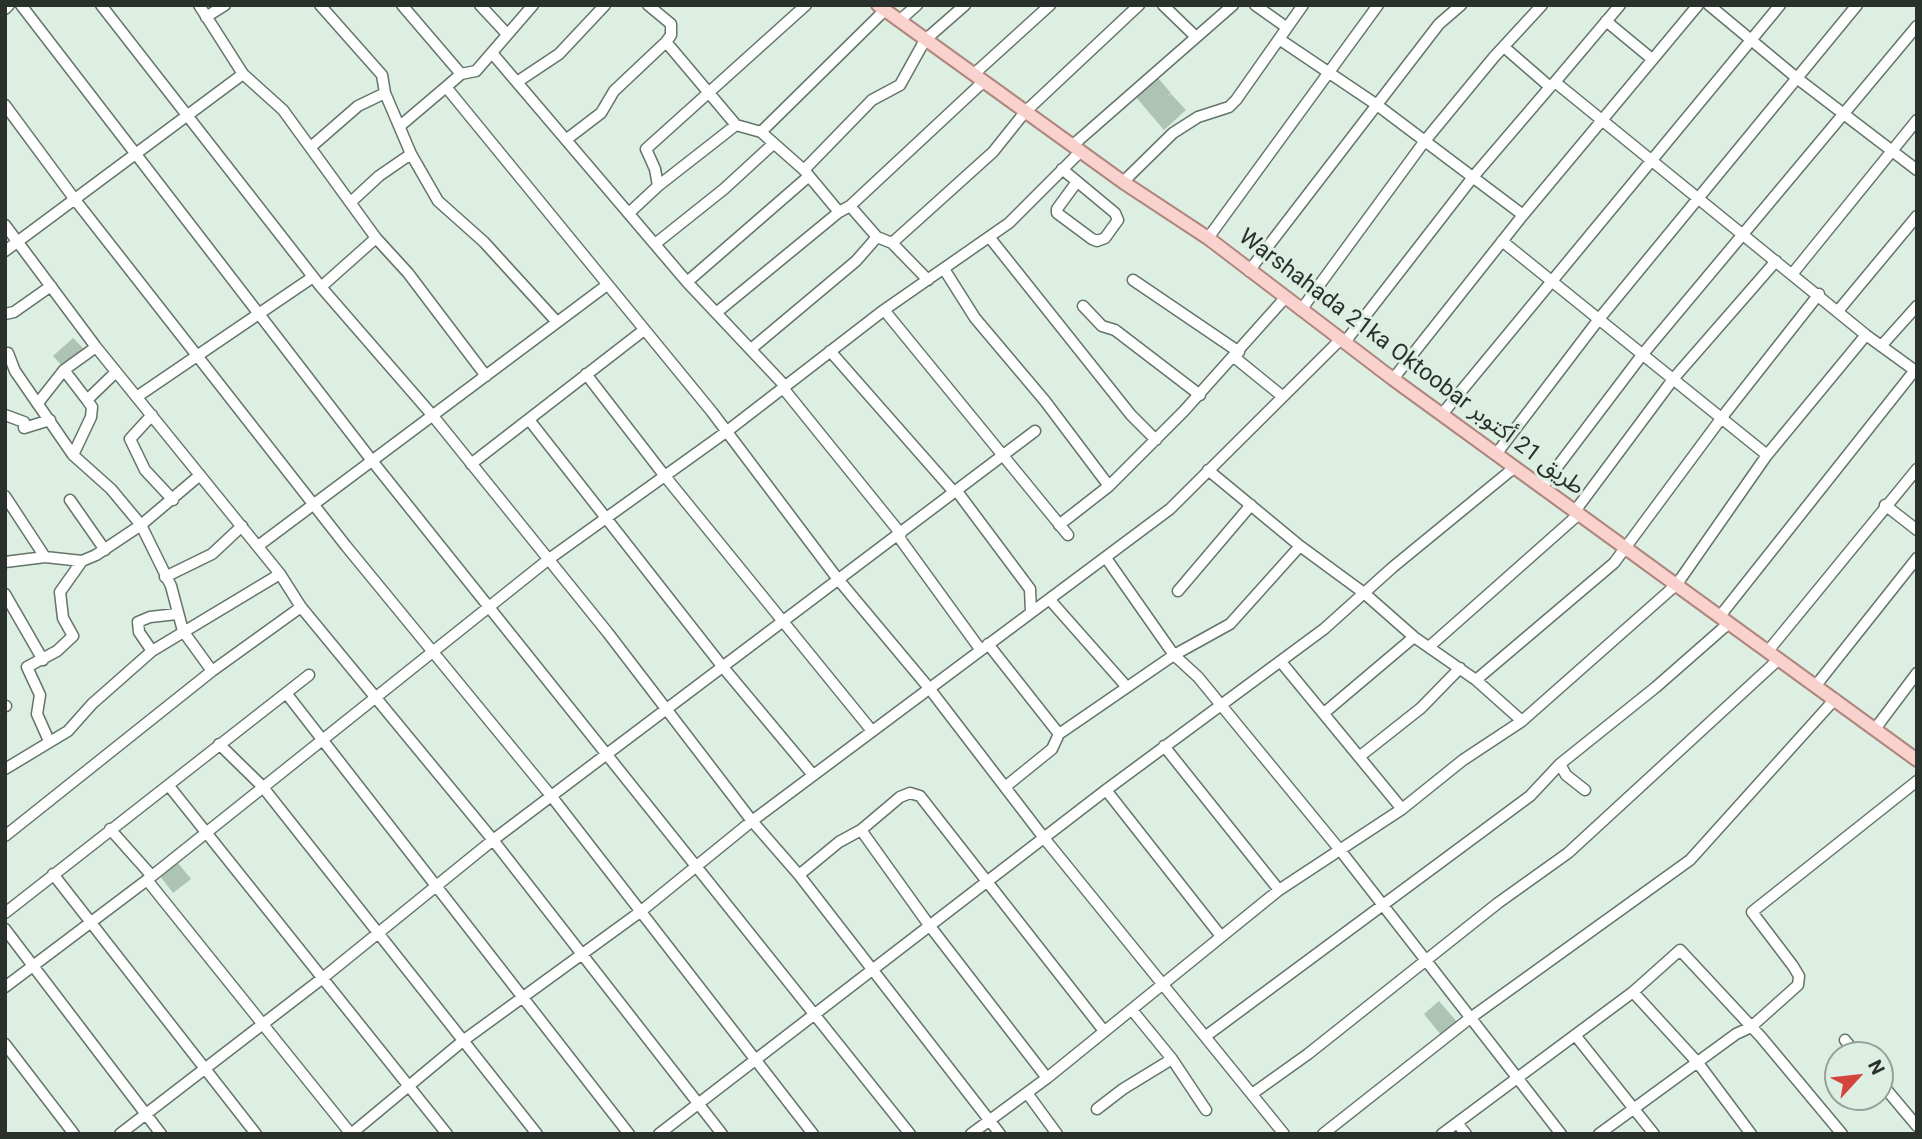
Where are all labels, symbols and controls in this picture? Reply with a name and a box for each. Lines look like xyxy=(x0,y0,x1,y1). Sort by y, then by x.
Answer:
street label: Warshahada 21ka Oktoobar طريق 21 أكتوبر xyxy=(1233,224,1589,502)
north arrow xyxy=(1824,1041,1894,1111)
text: N xyxy=(1863,1056,1890,1078)

